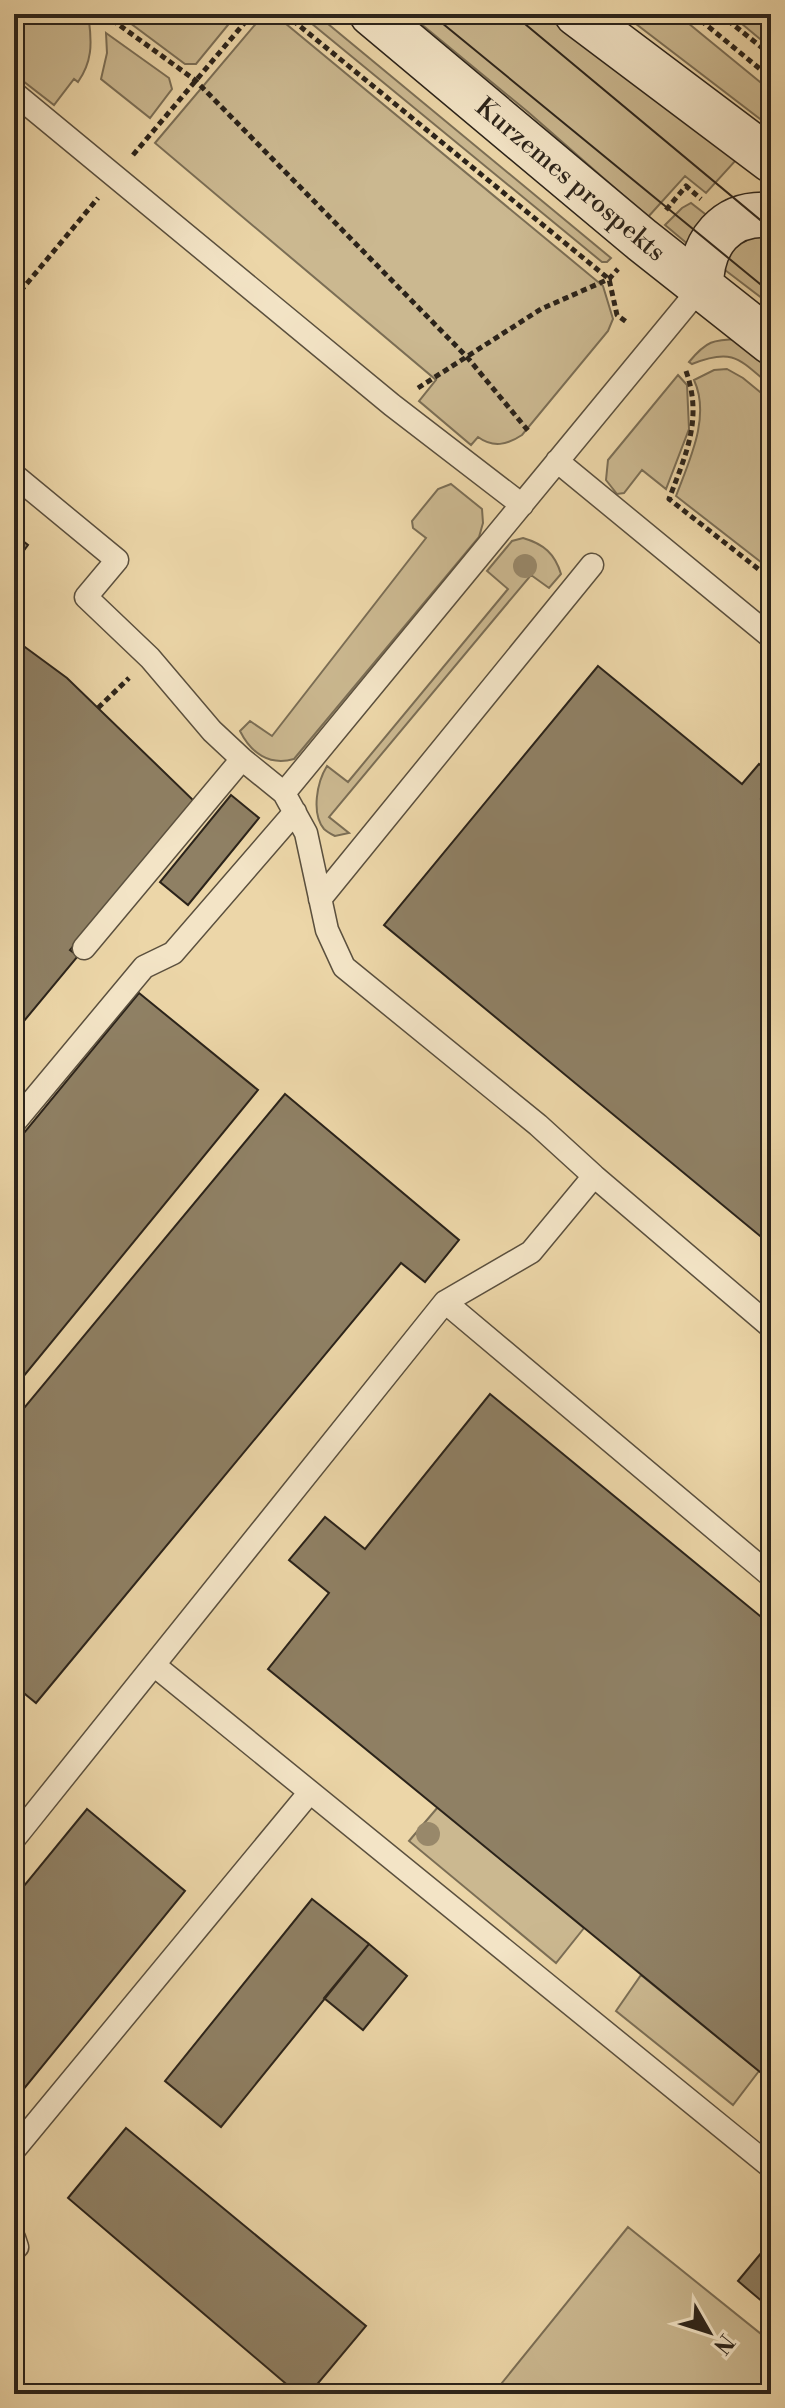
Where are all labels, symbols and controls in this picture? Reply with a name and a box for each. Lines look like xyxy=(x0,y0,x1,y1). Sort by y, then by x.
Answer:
street label: Kurzemes prospekts xyxy=(469,91,672,268)
north arrow xyxy=(669,2292,749,2372)
text: N xyxy=(707,2328,739,2359)

